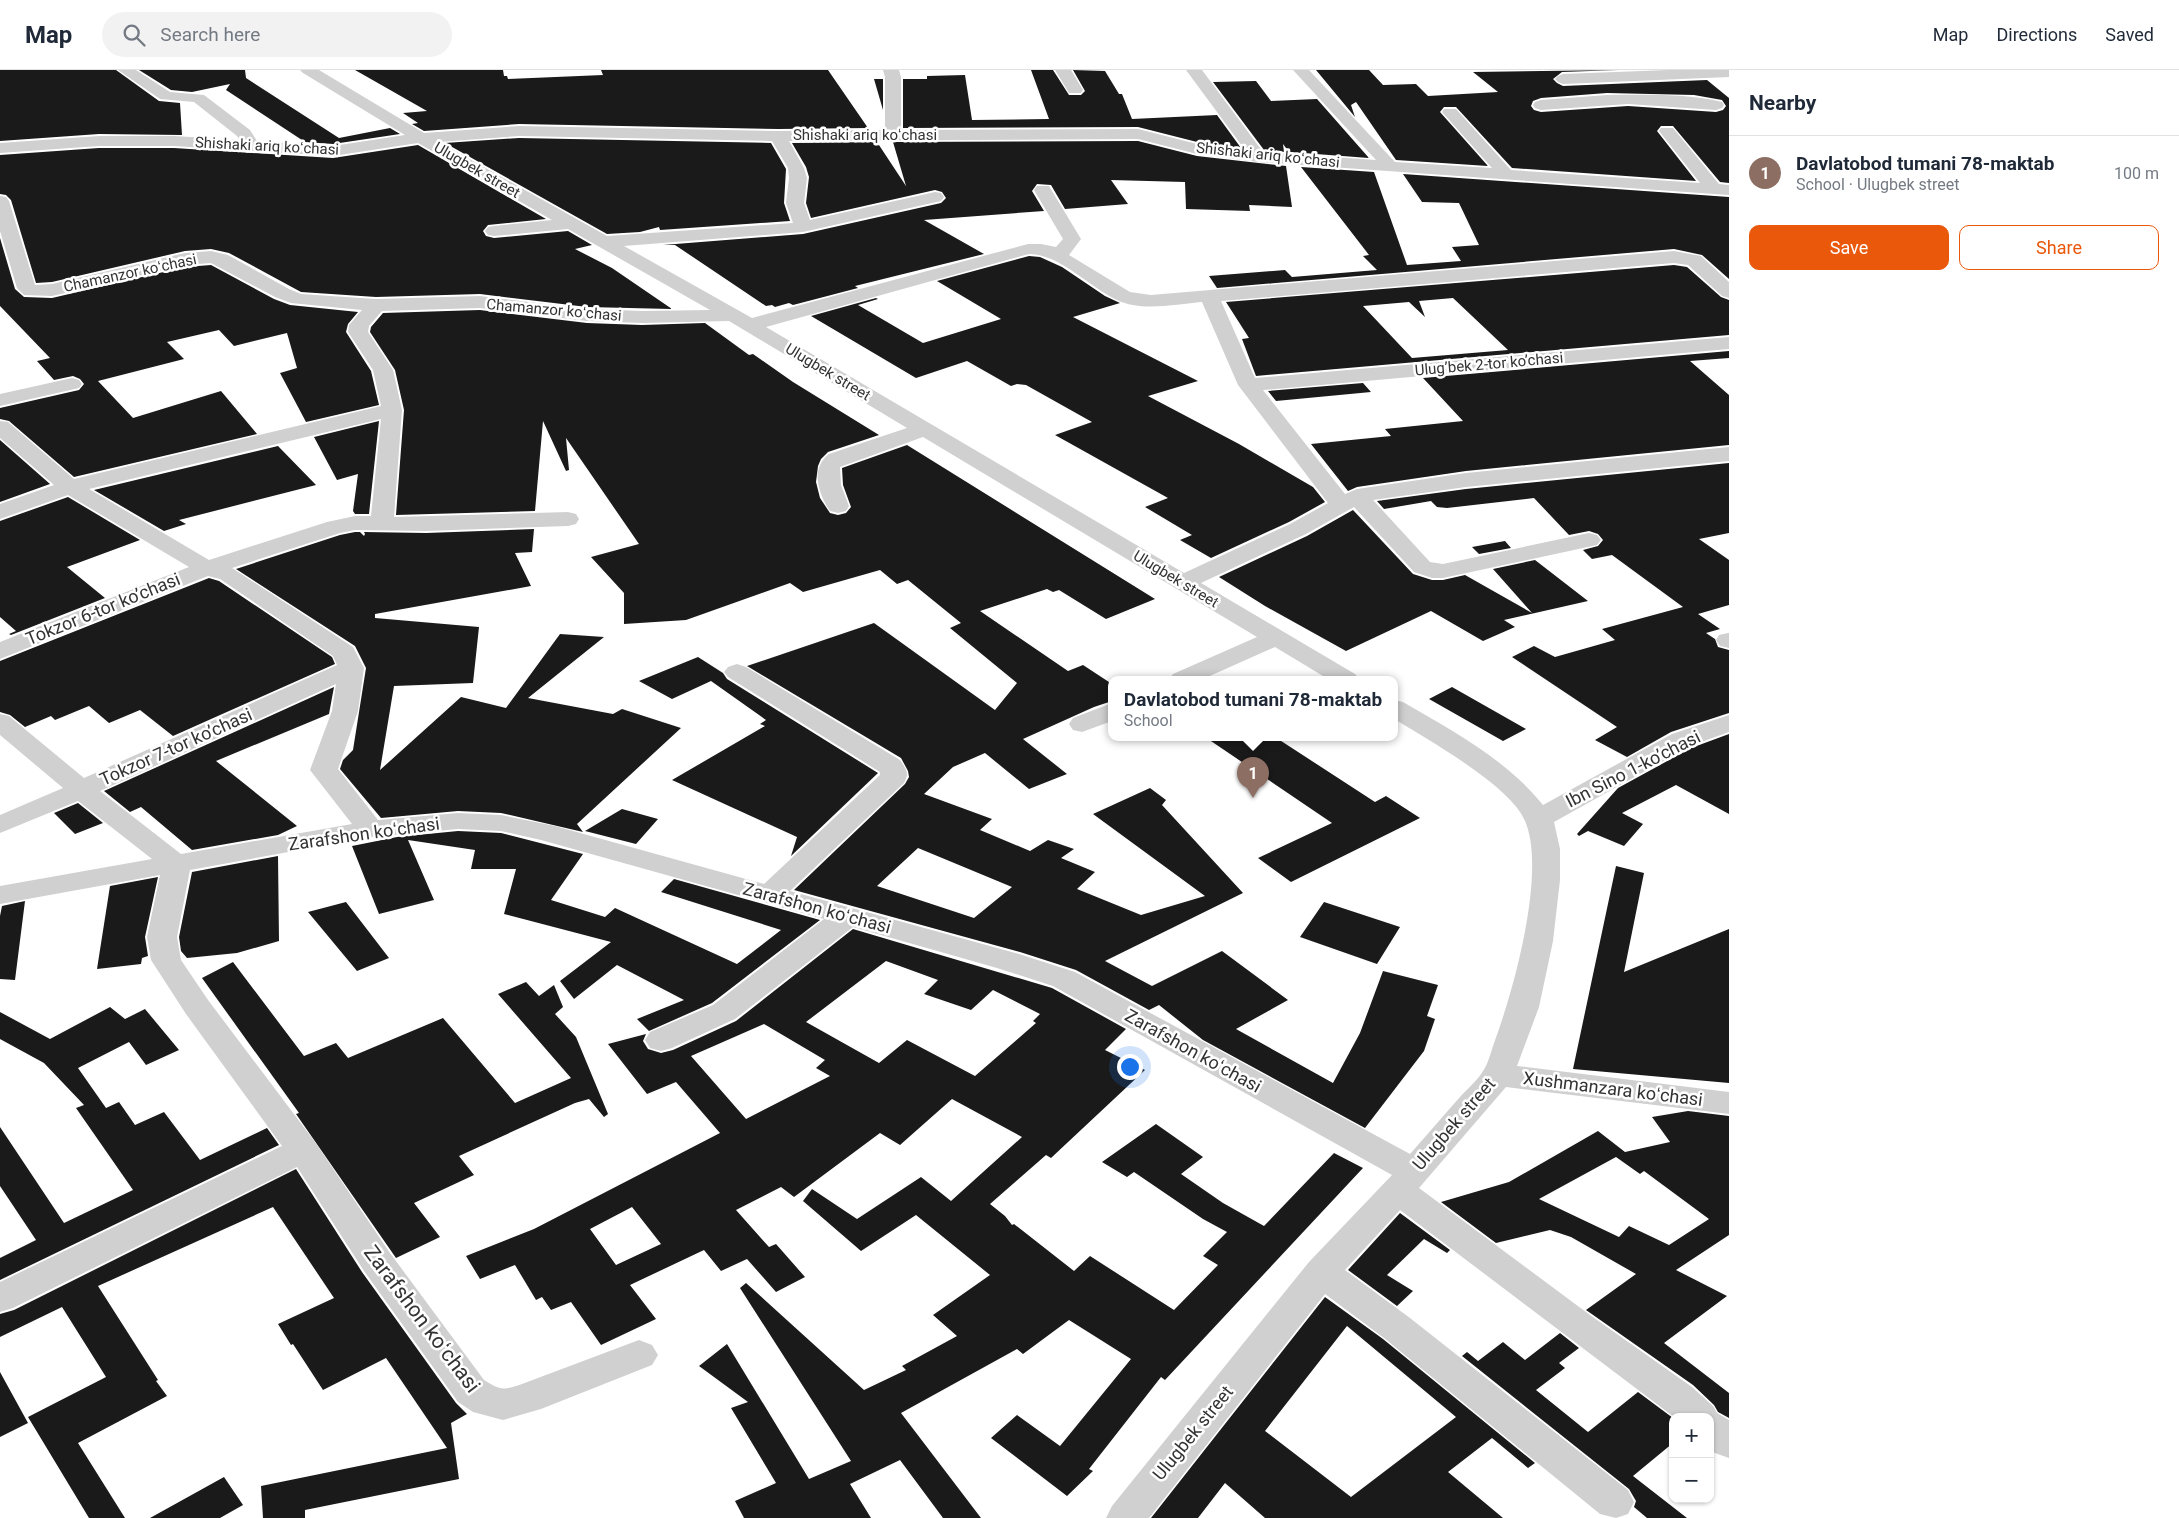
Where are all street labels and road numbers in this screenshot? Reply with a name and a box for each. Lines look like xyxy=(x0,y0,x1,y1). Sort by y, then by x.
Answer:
street label: Shishaki ariq koʻchasi xyxy=(793,126,937,144)
street label: Shishaki ariq koʻchasi xyxy=(195,133,339,159)
street label: Ulugbek street xyxy=(431,138,523,202)
street label: Shishaki ariq koʻchasi xyxy=(1195,139,1341,171)
street label: Chamanzor koʻchasi xyxy=(62,250,198,296)
street label: Chamanzor koʻchasi xyxy=(486,295,622,325)
street label: Ulugbek street xyxy=(782,340,874,405)
street label: Ulugʼbek 2-tor koʼchasi xyxy=(1414,349,1564,379)
street label: Ulugbek street xyxy=(1130,547,1222,612)
street label: Tokzor 6-tor koʼchasi xyxy=(23,568,183,649)
street label: Tokzor 7-tor koʼchasi xyxy=(96,703,255,790)
street label: Ibn Sino 1-koʼchasi xyxy=(1562,726,1704,812)
street label: Zarafshon koʻchasi xyxy=(287,812,441,855)
street label: Zarafshon koʻchasi xyxy=(741,878,893,937)
street label: Zarafshon koʻchasi xyxy=(1121,1004,1265,1097)
street label: Xushmanzara koʻchasi xyxy=(1522,1067,1704,1110)
street label: Ulugbek street xyxy=(1408,1073,1499,1174)
street label: Zarafshon koʻchasi xyxy=(359,1241,485,1397)
street label: Ulugbek street xyxy=(1148,1381,1237,1484)

